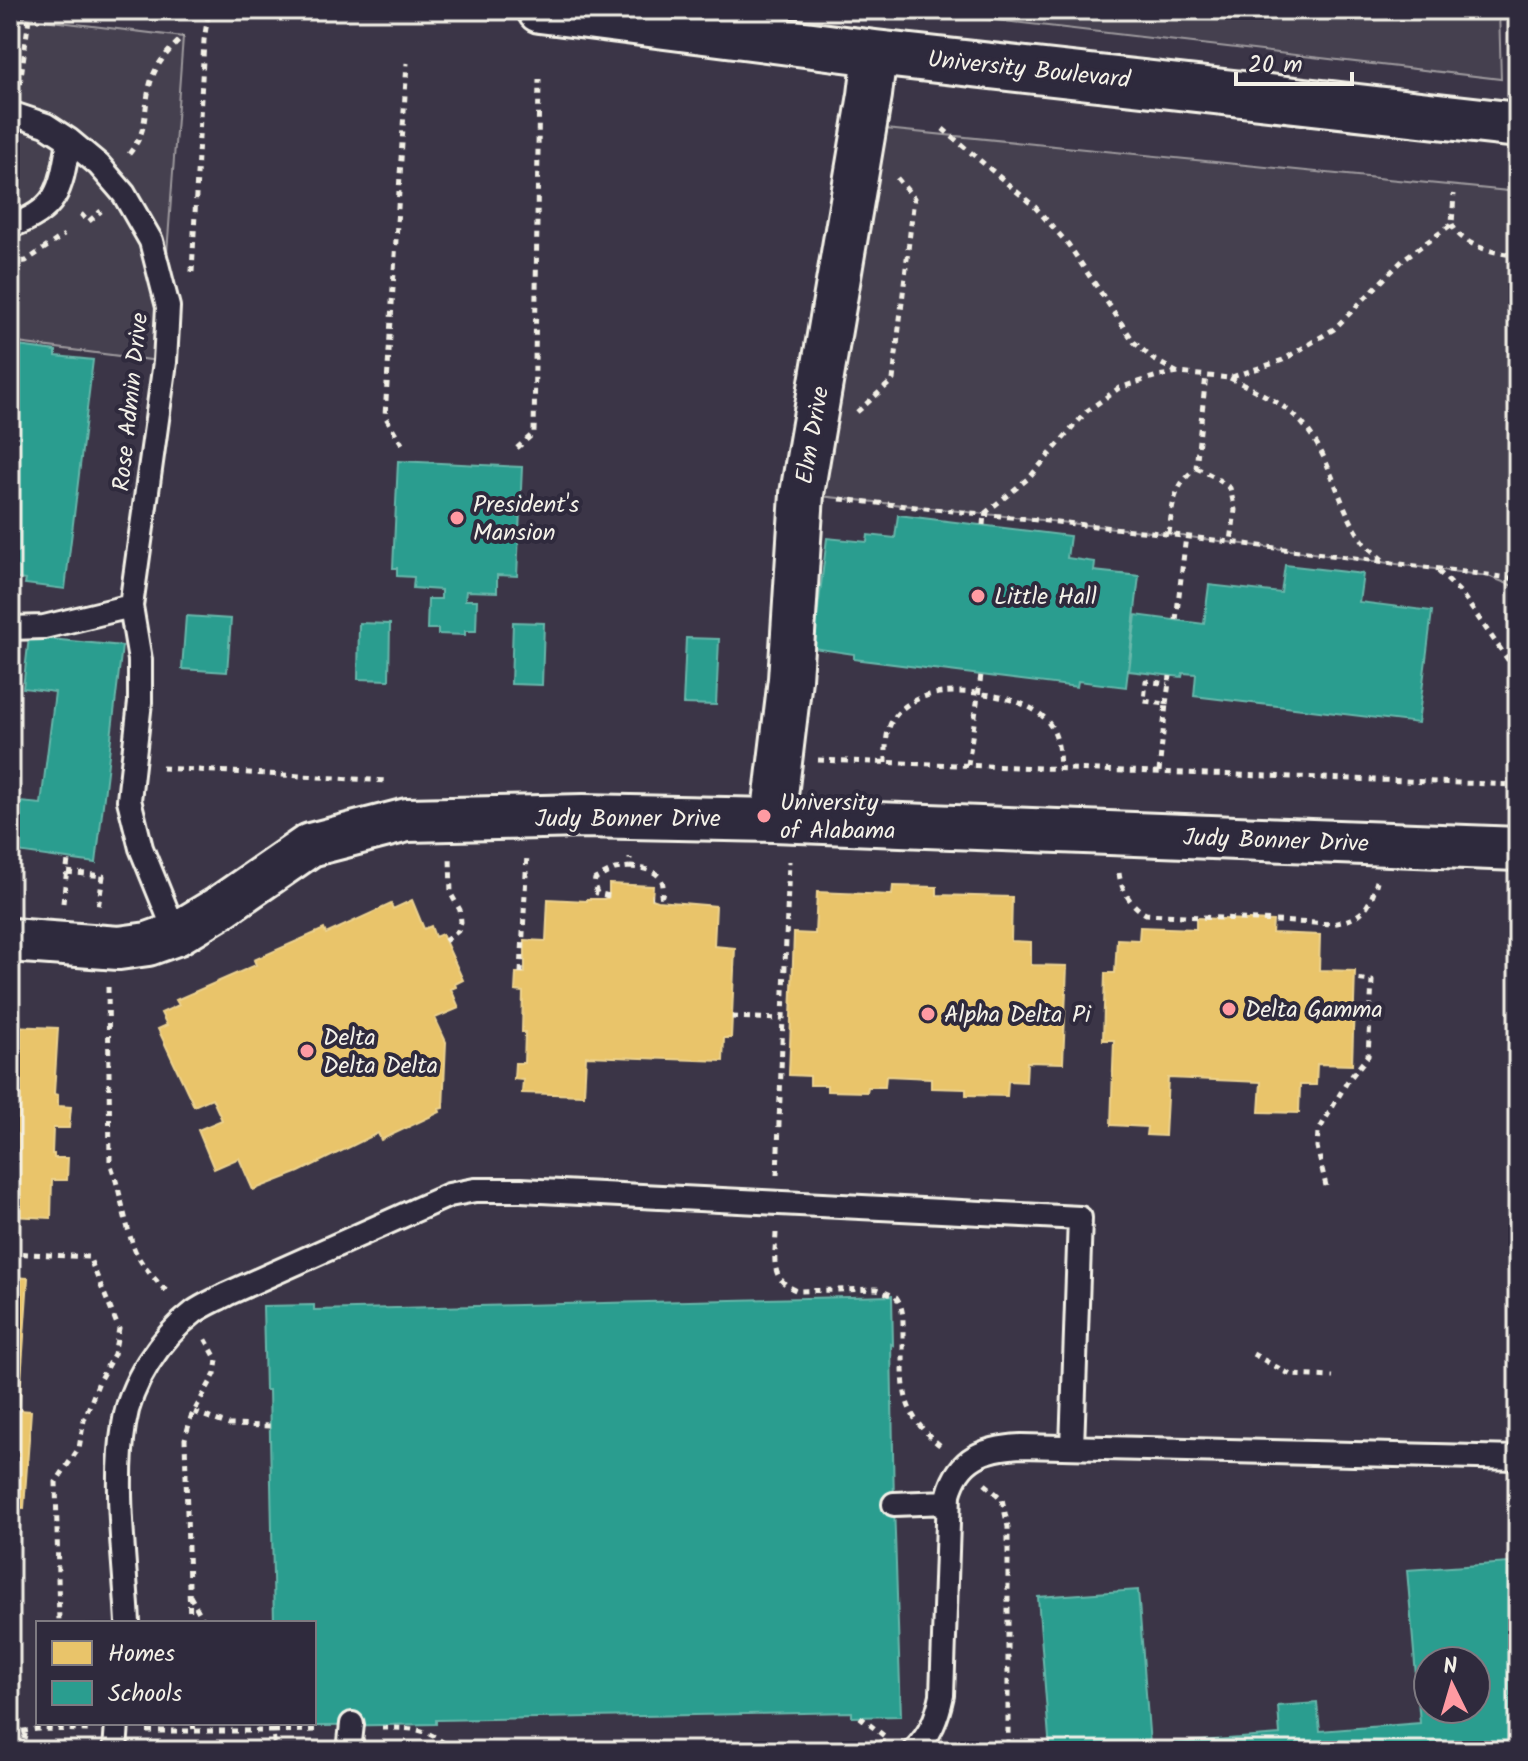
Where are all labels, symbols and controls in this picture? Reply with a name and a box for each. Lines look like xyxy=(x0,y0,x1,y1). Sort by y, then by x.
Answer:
scale bar xyxy=(1236,36,1352,86)
street label: University Boulevard xyxy=(926,40,1133,101)
text: 20 m xyxy=(1248,46,1303,85)
street label: Rose Admin Drive xyxy=(103,311,160,493)
street label: Elm Drive xyxy=(786,383,841,487)
place label: President's Mansion xyxy=(473,486,579,553)
marker: President's Mansion xyxy=(448,509,466,527)
place label: Little Hall xyxy=(994,578,1097,617)
marker: Little Hall xyxy=(969,587,987,605)
place label: University of Alabama xyxy=(780,784,895,851)
street label: Judy Bonner Drive xyxy=(535,800,721,839)
marker: University of Alabama xyxy=(755,807,773,825)
street label: Judy Bonner Drive xyxy=(1182,819,1370,864)
place label: Delta Gamma xyxy=(1245,991,1383,1030)
place label: Alpha Delta Pi xyxy=(944,996,1092,1035)
marker: Delta Gamma xyxy=(1220,1000,1238,1018)
marker: Alpha Delta Pi xyxy=(919,1005,937,1023)
place label: Delta Delta Delta xyxy=(323,1019,438,1086)
marker: Delta Delta Delta xyxy=(298,1042,316,1060)
legend xyxy=(36,1621,316,1725)
text: Homes xyxy=(108,1635,175,1674)
north arrow xyxy=(1412,1645,1492,1725)
text: N xyxy=(1442,1650,1459,1686)
text: Schools xyxy=(108,1675,182,1714)

